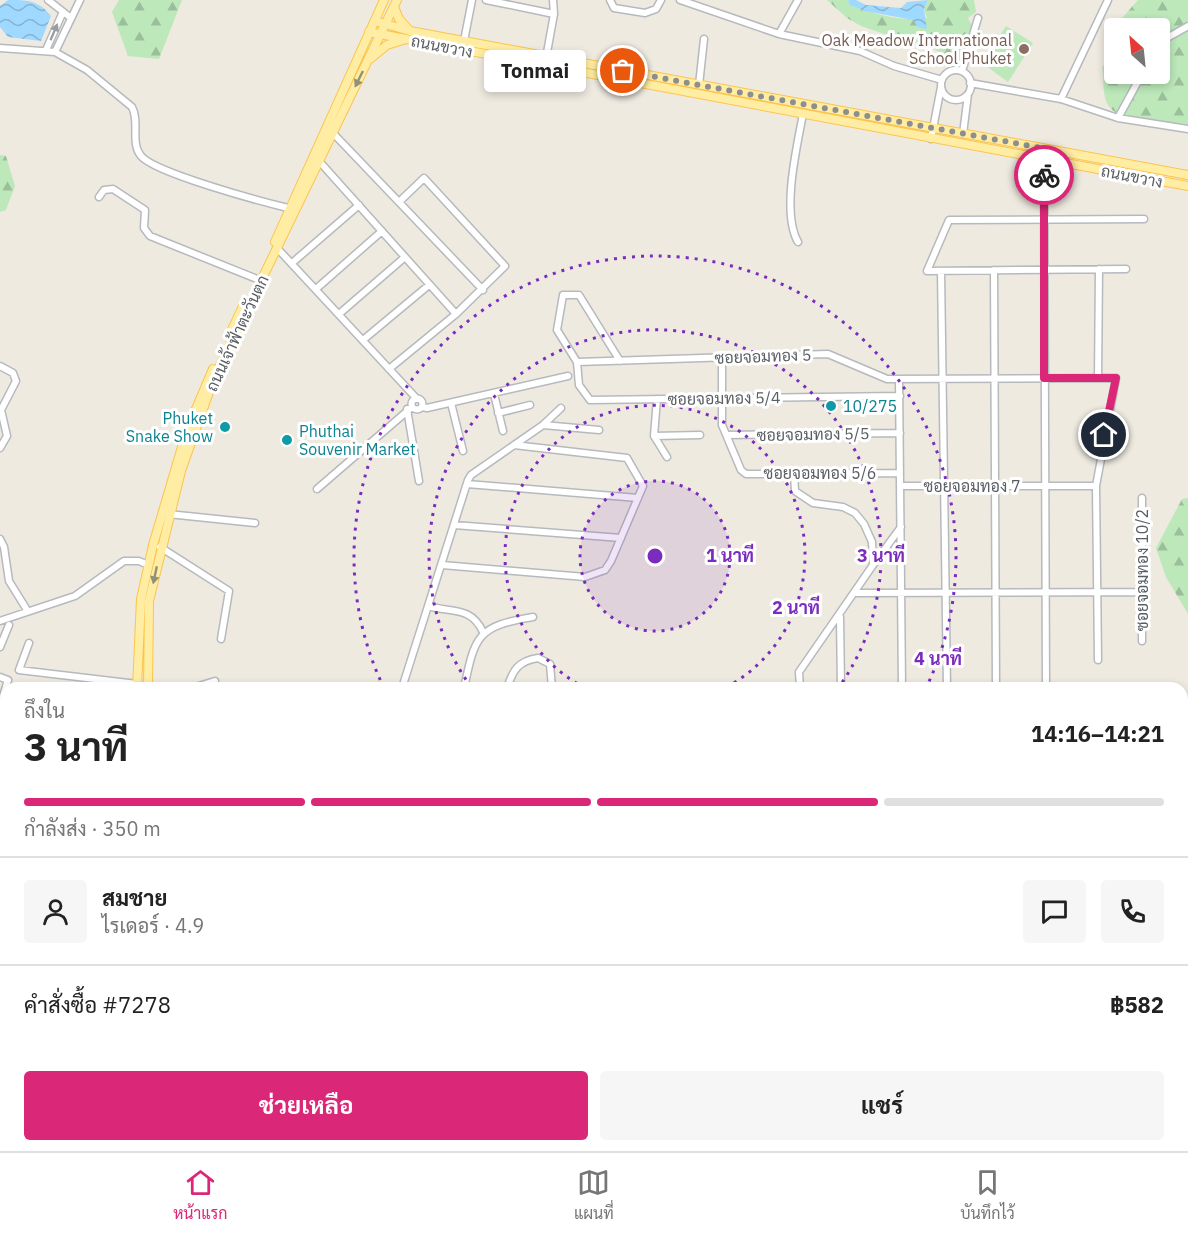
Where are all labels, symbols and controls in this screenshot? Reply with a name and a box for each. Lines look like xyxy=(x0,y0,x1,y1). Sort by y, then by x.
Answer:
north arrow xyxy=(1104,18,1170,84)
map controls xyxy=(1104,18,1170,84)
one-way arrow xyxy=(49,22,59,40)
street label: ถนนขวาง xyxy=(409,30,475,62)
place label: Oak Meadow International School Phuket xyxy=(821,30,1012,68)
marker: Oak Meadow International School Phuket xyxy=(1017,42,1031,56)
pin xyxy=(597,45,648,96)
callout: Tonmai xyxy=(485,50,587,92)
icon: bag xyxy=(606,54,639,87)
text: Tonmai xyxy=(501,57,569,84)
one-way arrow xyxy=(354,70,363,87)
courier xyxy=(1014,145,1074,205)
icon: bike xyxy=(1028,159,1061,192)
street label: ถนนขวาง xyxy=(1099,160,1165,192)
street label: ถนนเจ้าฟ้าตะวันตก xyxy=(201,272,273,394)
street label: ซอยจอมทอง 5 xyxy=(714,344,812,368)
street label: ซอยจอมทอง 5/4 xyxy=(667,387,781,409)
place label: 10/275 xyxy=(843,396,897,416)
marker: 10/275 xyxy=(824,399,838,413)
place label: Phuket Snake Show xyxy=(126,408,213,446)
pin xyxy=(1078,409,1129,460)
icon: home xyxy=(1087,418,1120,451)
marker: Phuket Snake Show xyxy=(218,420,232,434)
place label: Phuthai Souvenir Market xyxy=(299,421,416,459)
street label: ซอยจอมทอง 5/5 xyxy=(756,423,870,445)
marker: Phuthai Souvenir Market xyxy=(280,433,294,447)
street label: ซอยจอมทอง 5/6 xyxy=(764,463,876,483)
street label: ซอยจอมทอง 7 xyxy=(923,476,1021,496)
street label: ซอยจอมทอง 10/2 xyxy=(1132,509,1152,631)
text: 1 นาที xyxy=(706,543,754,567)
text: 3 นาที xyxy=(857,543,905,567)
centre of rings xyxy=(645,546,665,566)
one-way arrow xyxy=(150,566,159,585)
text: 2 นาที xyxy=(772,595,820,619)
text: 4 นาที xyxy=(914,646,962,670)
text: ถึงใน xyxy=(24,697,65,724)
text: 14:16–14:21 xyxy=(1031,719,1164,748)
text: 3 นาที xyxy=(24,721,128,772)
text: กำลังส่ง · 350 m xyxy=(24,815,161,842)
button: person xyxy=(24,880,87,943)
button: chat xyxy=(1023,880,1086,943)
button: phone xyxy=(1101,880,1164,943)
text: สมชาย xyxy=(102,883,168,912)
text: ไรเดอร์ · 4.9 xyxy=(102,912,204,939)
text: คำสั่งซื้อ #7278 xyxy=(24,990,171,1019)
text: ฿582 xyxy=(1110,990,1164,1019)
button: ช่วยเหลือ xyxy=(24,1071,588,1140)
button: แชร์ xyxy=(600,1071,1164,1140)
tab: หน้าแรก xyxy=(173,1166,228,1223)
tab: แผนที่ xyxy=(574,1166,614,1223)
tab: บันทึกไว้ xyxy=(960,1166,1015,1223)

